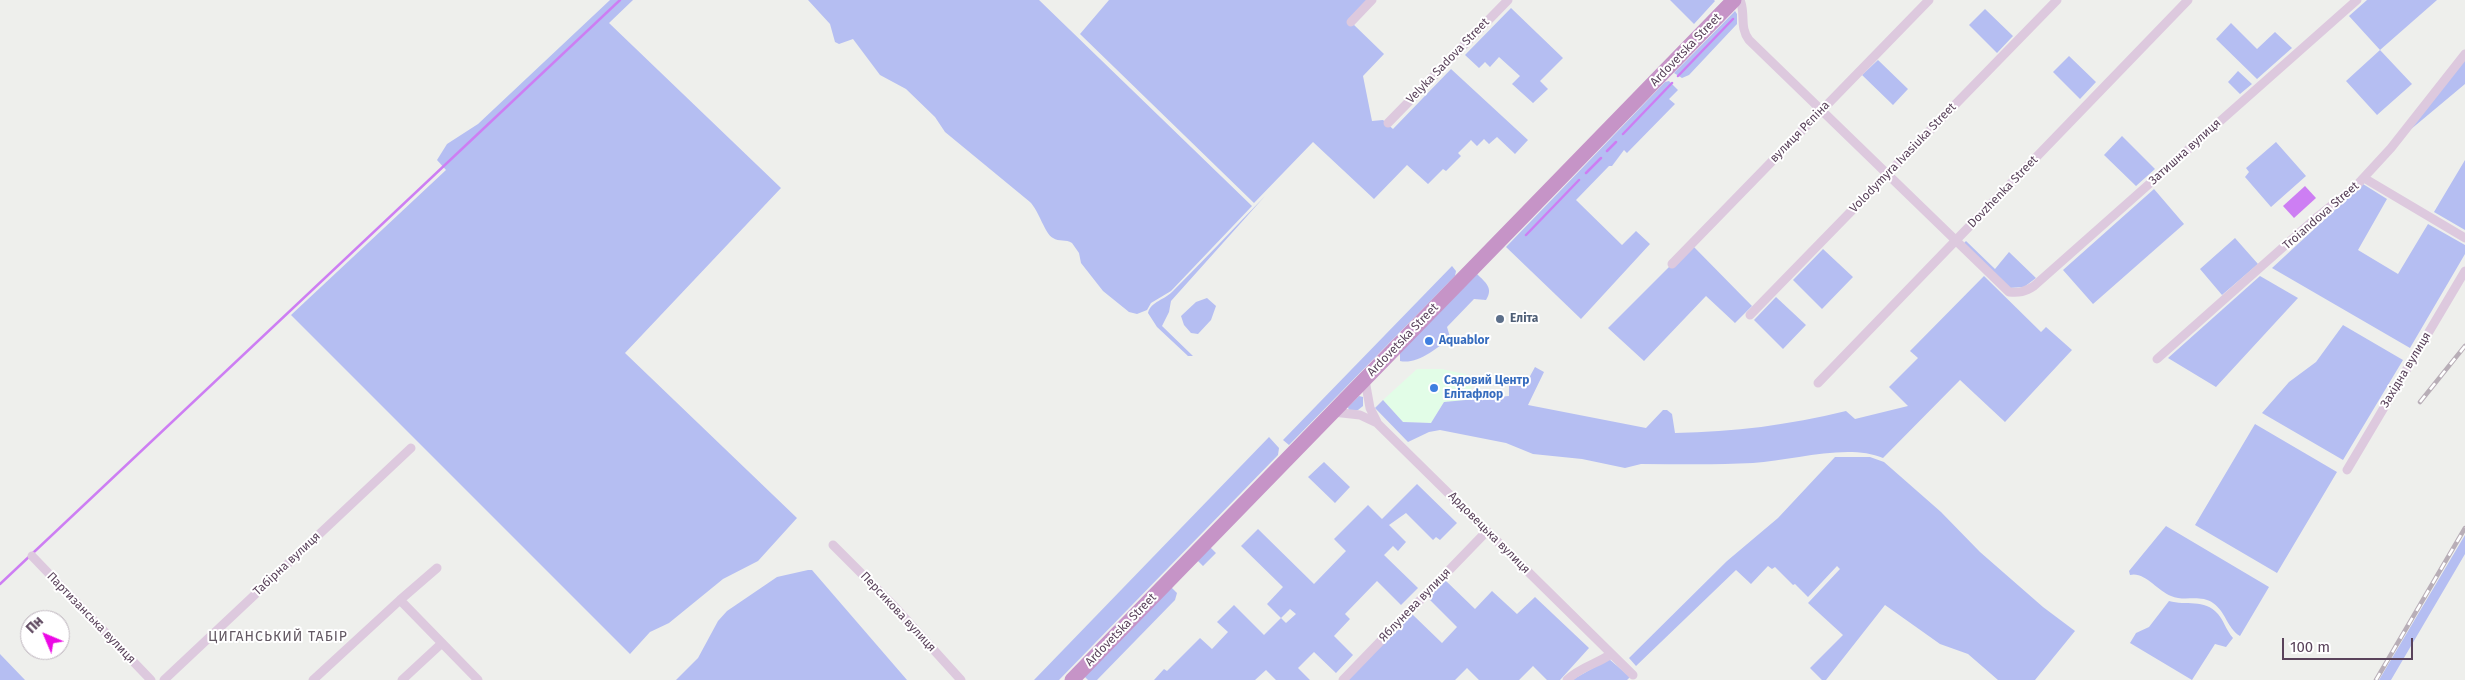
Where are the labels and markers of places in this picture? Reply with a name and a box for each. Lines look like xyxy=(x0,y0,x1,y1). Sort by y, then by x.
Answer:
place label: Еліта xyxy=(1510,312,1538,326)
marker: Еліта xyxy=(1494,313,1506,325)
place label: Aquablor xyxy=(1439,334,1489,348)
marker: Aquablor xyxy=(1423,335,1435,347)
place label: Садовий Центр Елітафлор xyxy=(1444,374,1529,402)
marker: Садовий Центр Елітафлор xyxy=(1428,382,1440,394)

